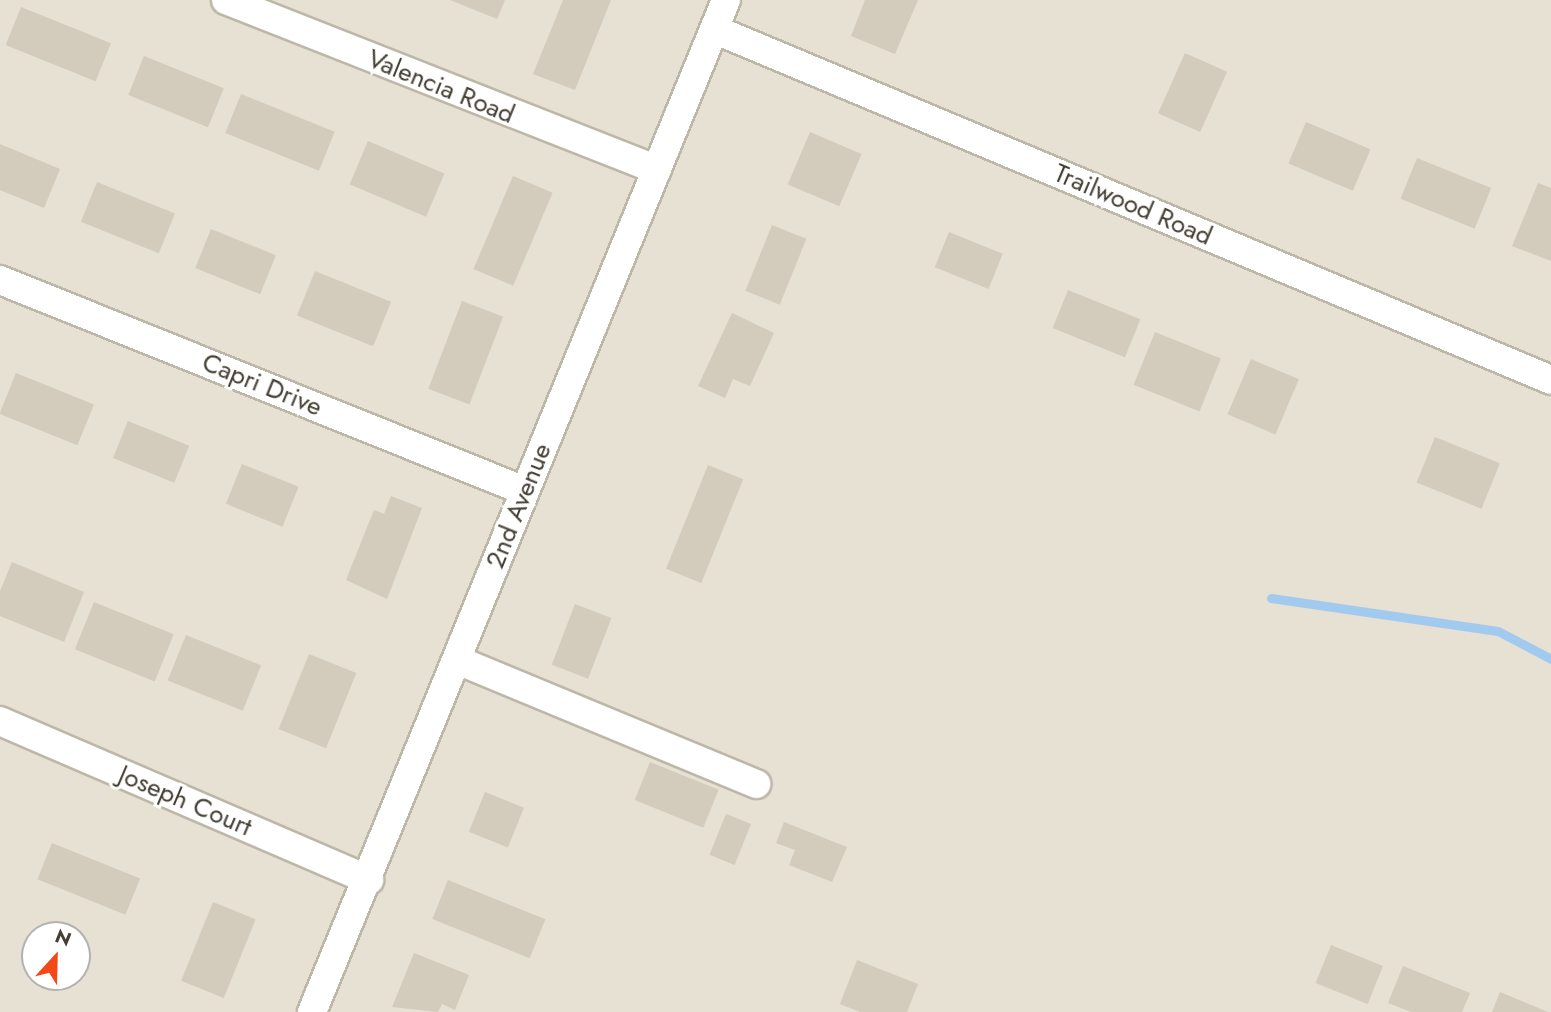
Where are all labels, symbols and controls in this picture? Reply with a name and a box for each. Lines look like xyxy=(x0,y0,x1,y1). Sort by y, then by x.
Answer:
street label: Valencia Road xyxy=(363,43,519,131)
street label: Trailwood Road xyxy=(1049,158,1217,252)
street label: Capri Drive xyxy=(198,347,326,423)
street label: 2nd Avenue xyxy=(480,439,558,573)
street label: Joseph Court xyxy=(114,759,256,843)
north arrow xyxy=(21,921,91,991)
text: N xyxy=(51,923,75,953)

